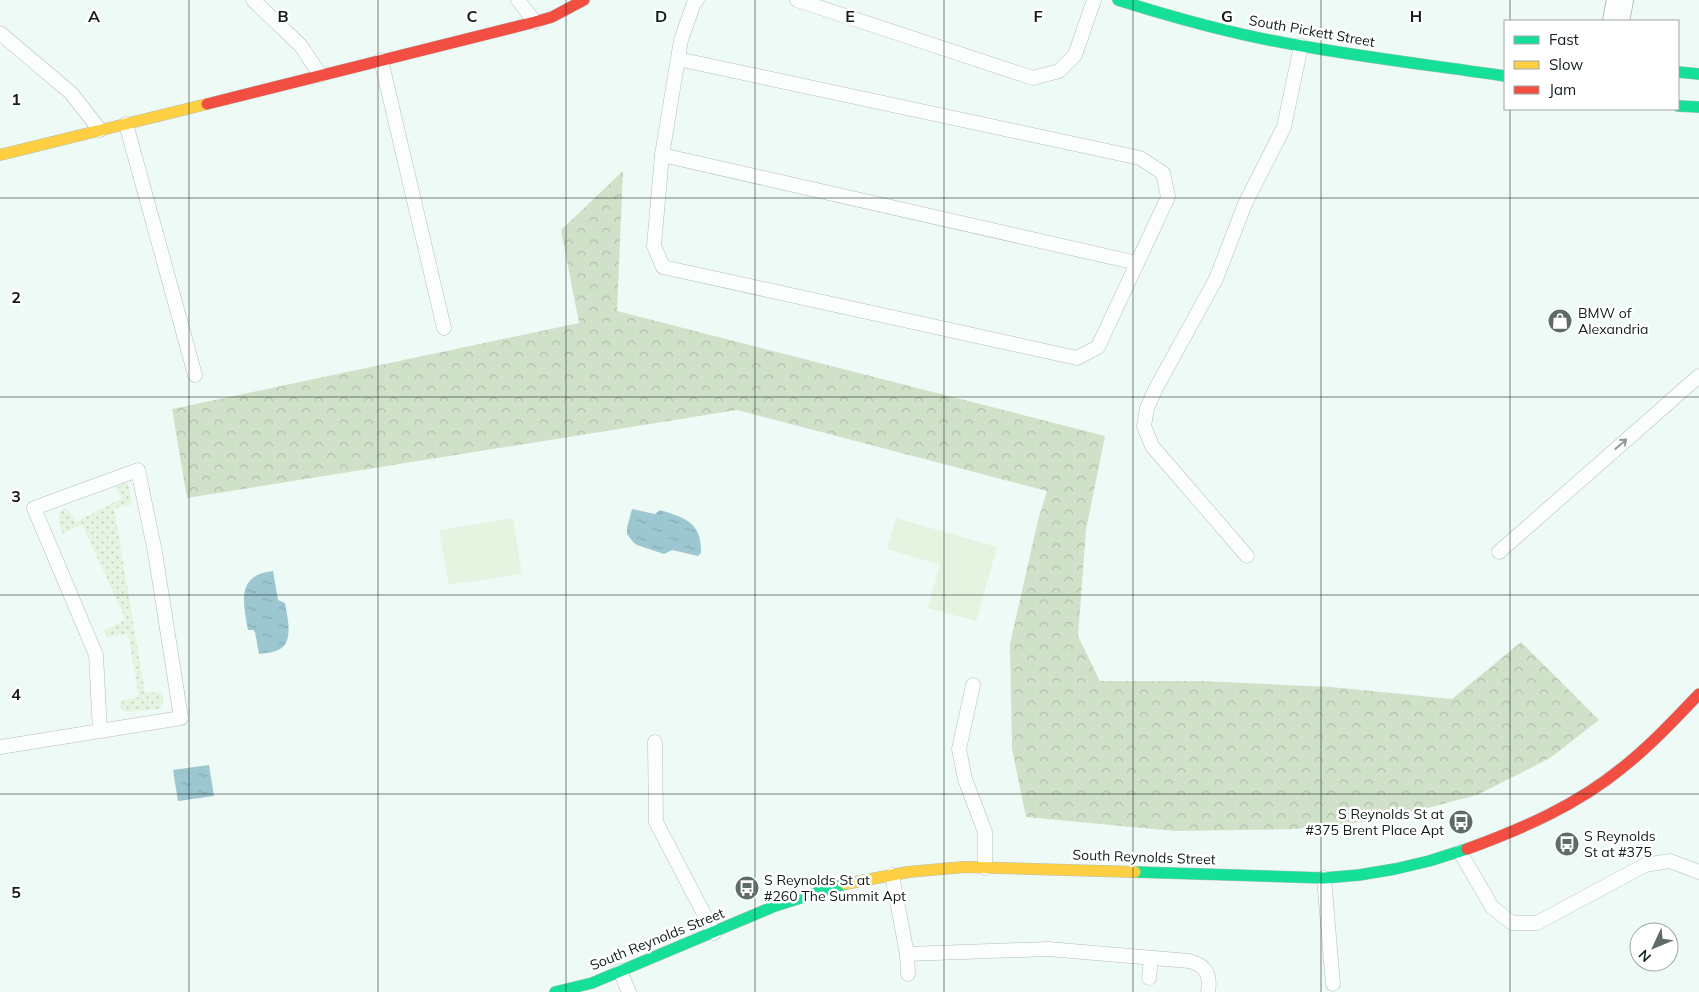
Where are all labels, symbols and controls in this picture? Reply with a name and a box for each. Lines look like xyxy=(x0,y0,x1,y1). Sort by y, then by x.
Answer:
text: A xyxy=(88,6,100,26)
text: B xyxy=(277,6,289,26)
text: C xyxy=(467,6,478,26)
text: D xyxy=(655,6,667,26)
text: E xyxy=(845,6,855,26)
text: F xyxy=(1033,6,1043,26)
text: G xyxy=(1221,6,1233,26)
text: H xyxy=(1410,6,1422,26)
street label: South Pickett Street xyxy=(1248,11,1376,51)
legend xyxy=(1504,20,1679,110)
text: Fast xyxy=(1549,30,1579,49)
text: Slow xyxy=(1549,55,1583,74)
text: Jam xyxy=(1549,80,1576,99)
text: 1 xyxy=(11,89,21,109)
text: 2 xyxy=(11,287,21,307)
place label: BMW of Alexandria xyxy=(1578,304,1648,338)
shop icon: BMW of Alexandria xyxy=(1547,308,1573,334)
one-way arrow xyxy=(1615,438,1628,450)
text: 3 xyxy=(11,486,21,506)
text: 4 xyxy=(11,684,21,704)
place label: S Reynolds St at #375 Brent Place Apt xyxy=(1305,805,1444,839)
bus stop icon: S Reynolds St at #375 Brent Place Apt xyxy=(1448,809,1474,835)
place label: S Reynolds St at #375 xyxy=(1584,827,1656,861)
bus stop icon: S Reynolds St at #375 xyxy=(1554,831,1580,857)
street label: South Reynolds Street xyxy=(1072,846,1216,868)
place label: S Reynolds St at #260 The Summit Apt xyxy=(764,871,906,905)
bus stop icon: S Reynolds St at #260 The Summit Apt xyxy=(734,875,760,901)
text: 5 xyxy=(11,882,21,902)
street label: South Reynolds Street xyxy=(587,904,727,974)
north arrow xyxy=(1629,922,1679,972)
text: N xyxy=(1635,946,1655,966)

